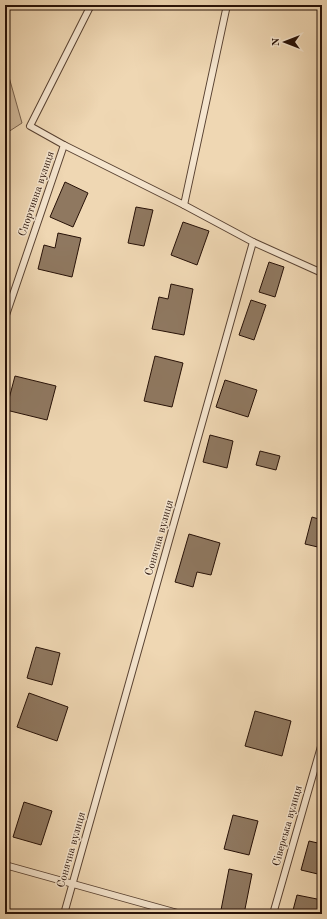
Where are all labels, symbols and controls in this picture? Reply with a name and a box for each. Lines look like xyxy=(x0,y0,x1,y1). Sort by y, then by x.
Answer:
north arrow xyxy=(265,22,305,62)
text: N xyxy=(271,37,282,46)
street label: Спортивна вулиця xyxy=(17,150,57,238)
street label: Сонячна вулиця xyxy=(144,499,176,577)
street label: Сіверська вулиця xyxy=(271,784,305,868)
street label: Сонячна вулиця xyxy=(56,811,88,889)

